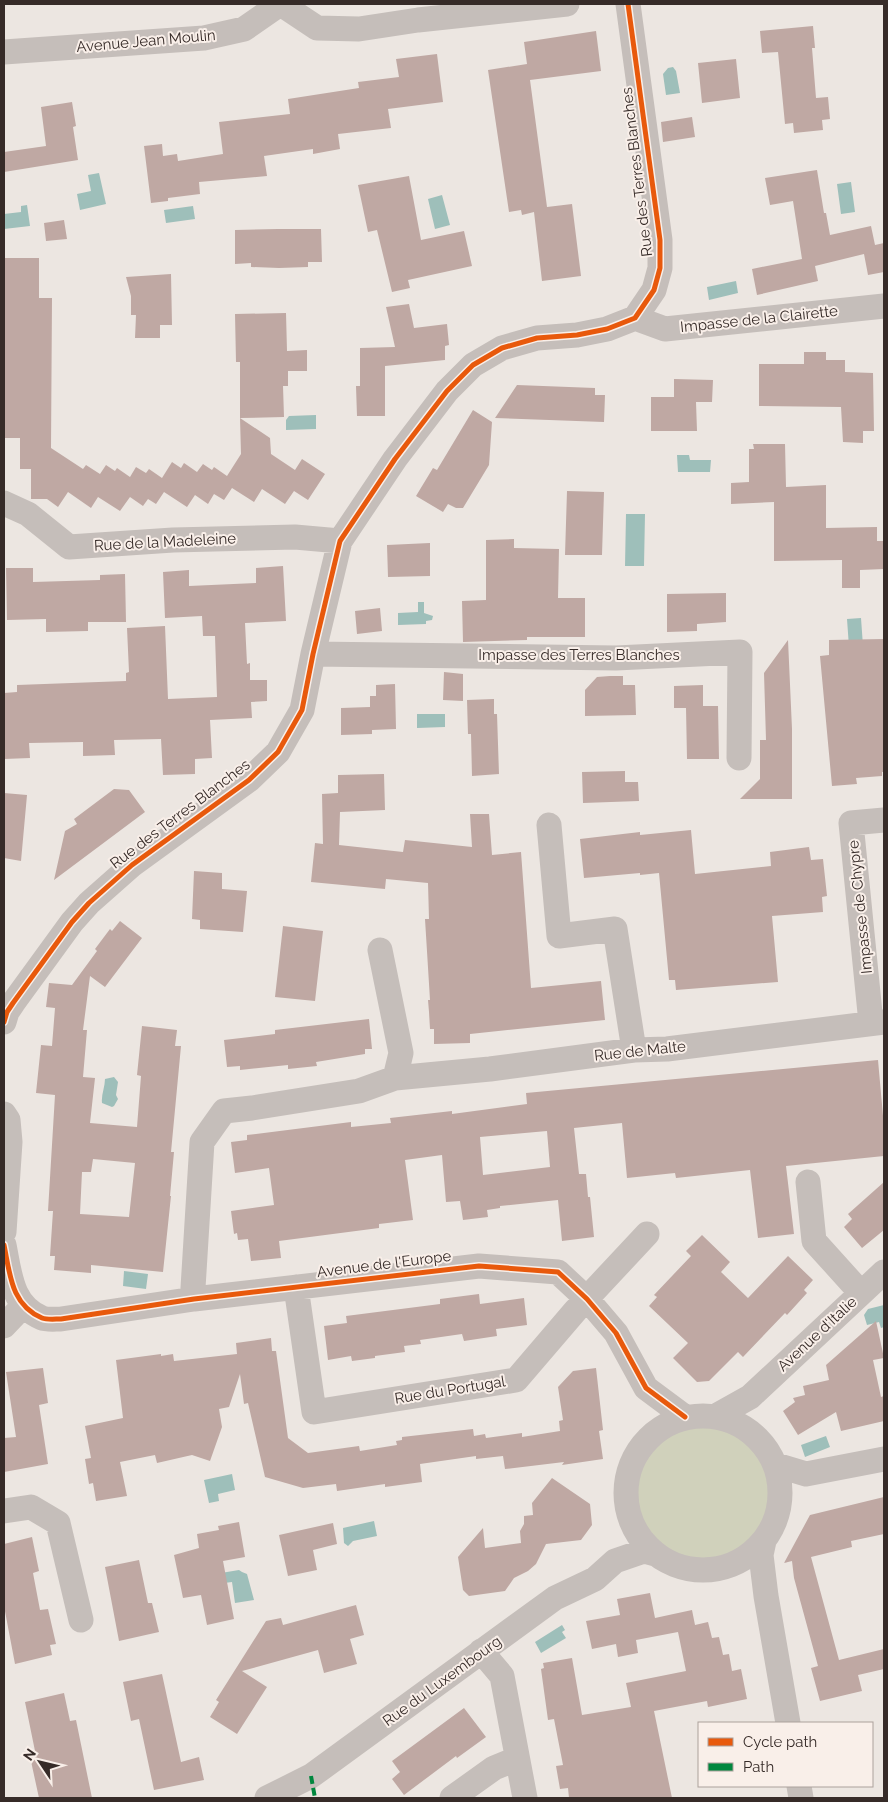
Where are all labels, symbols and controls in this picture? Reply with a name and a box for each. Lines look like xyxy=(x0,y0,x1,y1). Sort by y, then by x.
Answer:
street label: Avenue Jean Moulin xyxy=(76,26,216,56)
street label: Rue des Terres Blanches xyxy=(618,86,656,258)
street label: Impasse de la Clairette xyxy=(679,302,839,336)
street label: Rue de la Madeleine xyxy=(93,529,237,555)
street label: Impasse des Terres Blanches xyxy=(478,646,680,664)
street label: Rue des Terres Blanches xyxy=(107,756,253,872)
street label: Impasse de Chypre xyxy=(844,839,876,975)
street label: Rue de Malte xyxy=(593,1037,687,1065)
street label: Avenue de l'Europe xyxy=(316,1247,452,1281)
street label: Avenue d'Italie xyxy=(774,1293,860,1375)
street label: Rue du Portugal xyxy=(393,1372,508,1408)
street label: Rue du Luxembourg xyxy=(379,1632,505,1730)
legend xyxy=(698,1722,873,1787)
text: Cycle path xyxy=(743,1733,817,1751)
north arrow xyxy=(15,1737,65,1787)
text: N xyxy=(20,1746,39,1764)
text: Path xyxy=(743,1758,774,1776)

